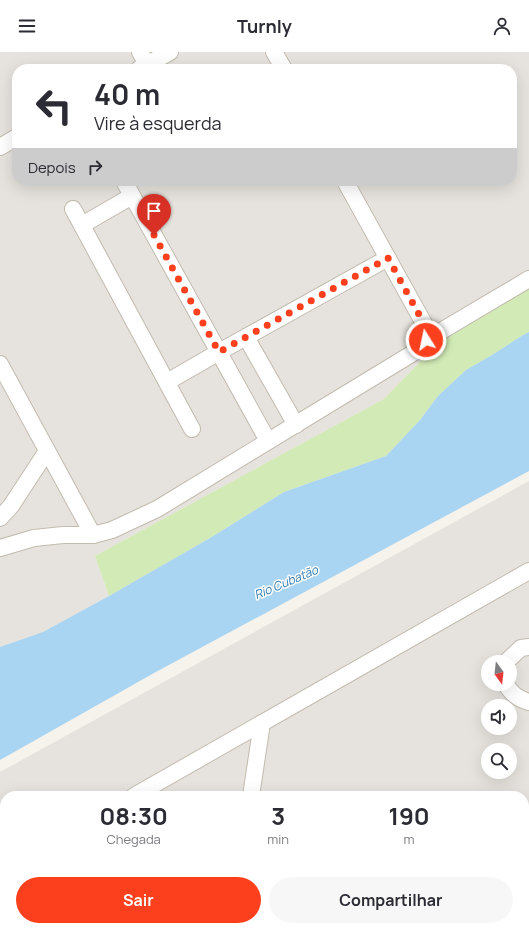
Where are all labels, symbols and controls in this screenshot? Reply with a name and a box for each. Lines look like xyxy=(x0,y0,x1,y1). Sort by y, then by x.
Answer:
text: Turnly xyxy=(237,14,292,38)
icon: menu xyxy=(16,15,38,37)
icon: person xyxy=(491,15,513,37)
text: 40 m xyxy=(94,75,160,113)
icon: left xyxy=(28,80,80,132)
text: Vire à esquerda xyxy=(94,111,222,135)
icon: right xyxy=(84,156,106,178)
text: Depois xyxy=(28,157,76,178)
pin xyxy=(137,194,171,235)
icon: arrive xyxy=(143,200,165,222)
position arrow xyxy=(405,319,447,361)
water label: Rio Cubatão xyxy=(251,561,321,603)
north arrow xyxy=(481,655,517,691)
map controls xyxy=(481,655,517,779)
button: sound xyxy=(481,699,517,735)
button: search xyxy=(481,743,517,779)
text: 08:30 xyxy=(99,799,168,832)
text: 3 xyxy=(271,799,285,832)
text: 190 xyxy=(388,799,430,832)
text: Chegada xyxy=(106,830,161,848)
text: min xyxy=(267,830,289,848)
text: m xyxy=(403,830,415,848)
button: Sair xyxy=(16,877,261,923)
button: Compartilhar xyxy=(269,877,513,923)

